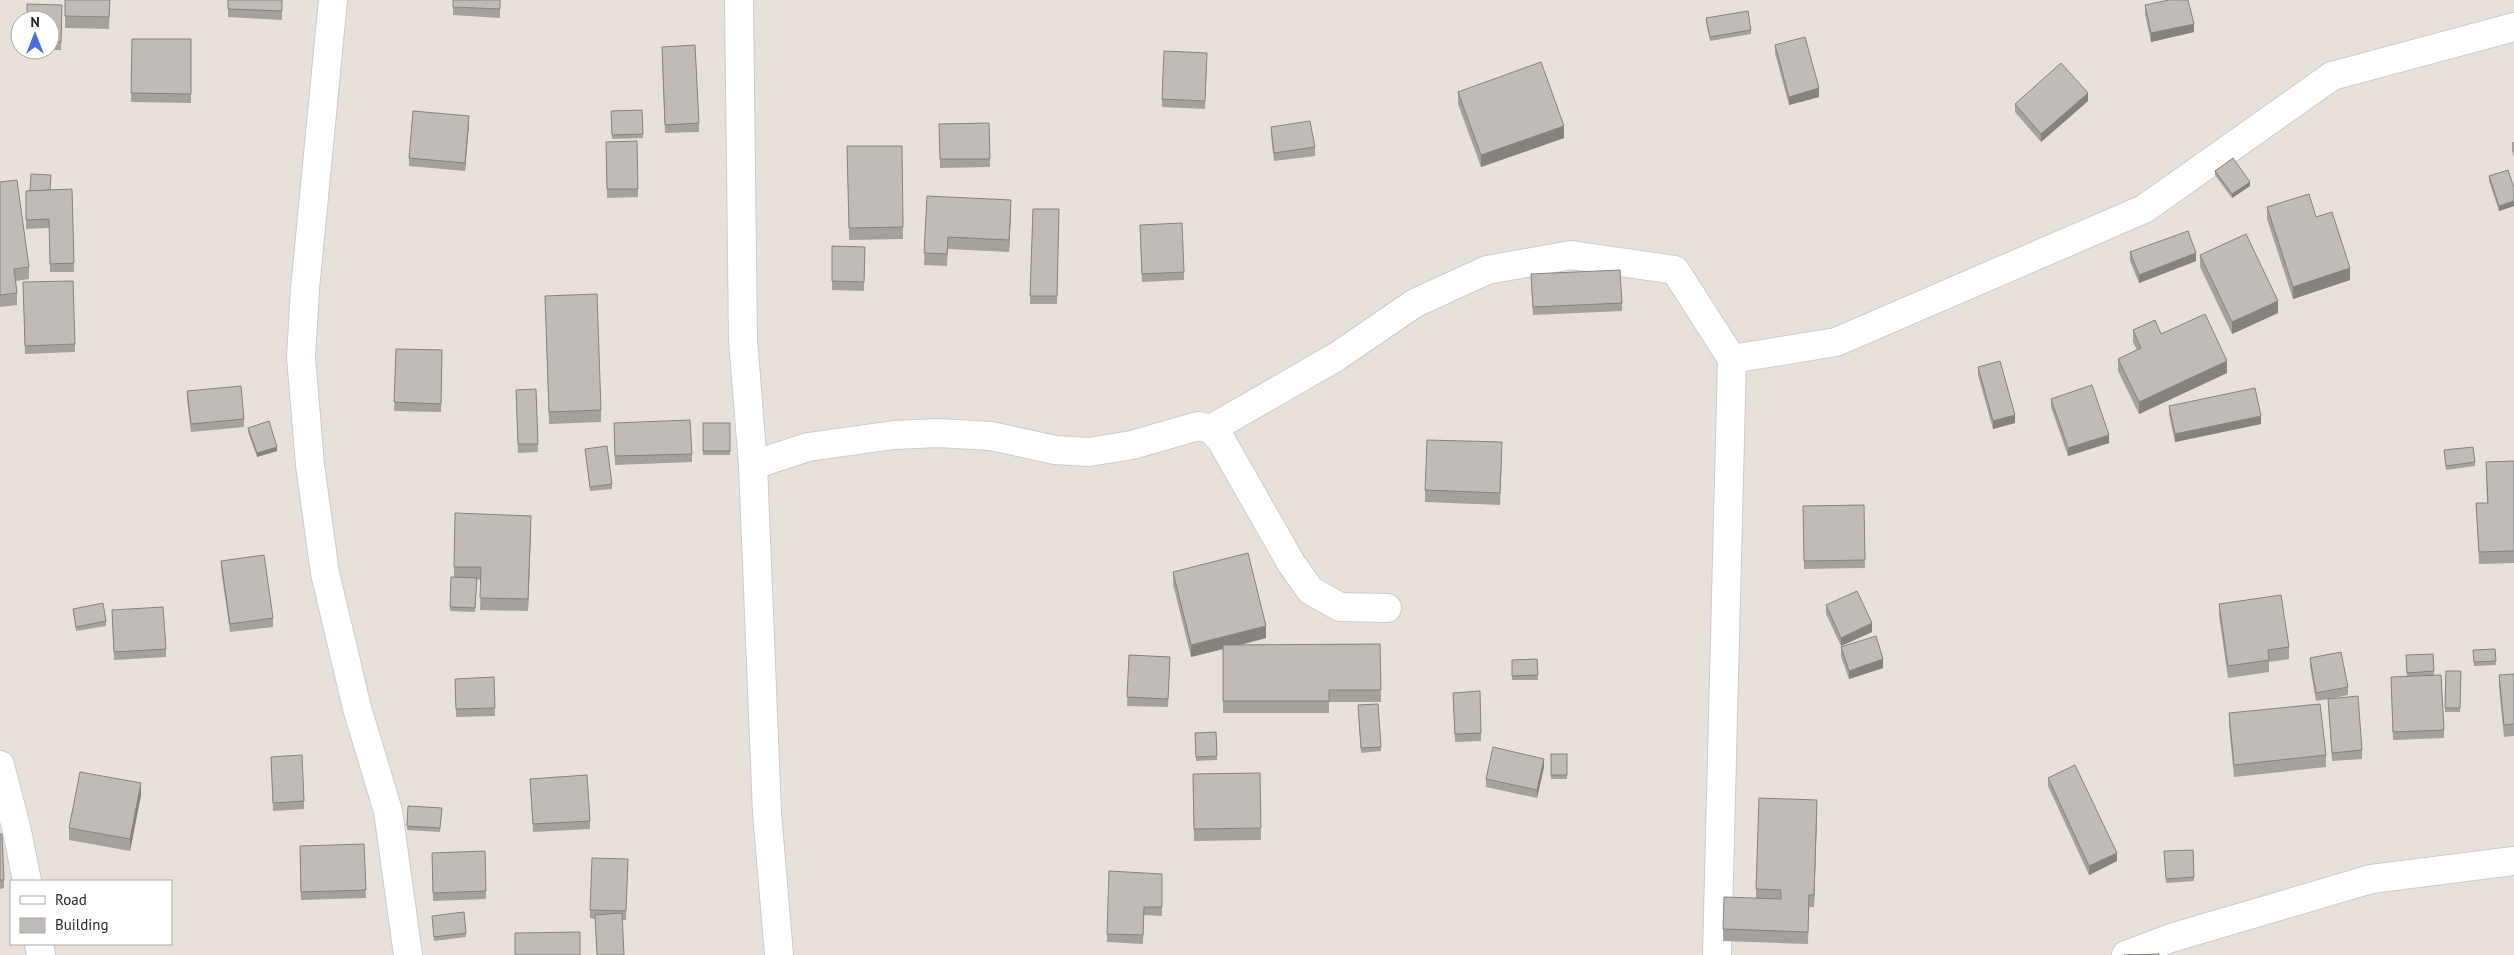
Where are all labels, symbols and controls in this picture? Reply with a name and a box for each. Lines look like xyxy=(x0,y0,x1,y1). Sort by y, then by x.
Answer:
north arrow xyxy=(10,10,60,60)
text: N xyxy=(30,13,40,31)
legend xyxy=(10,880,172,945)
text: Road xyxy=(55,890,87,909)
text: Building xyxy=(55,915,109,934)

